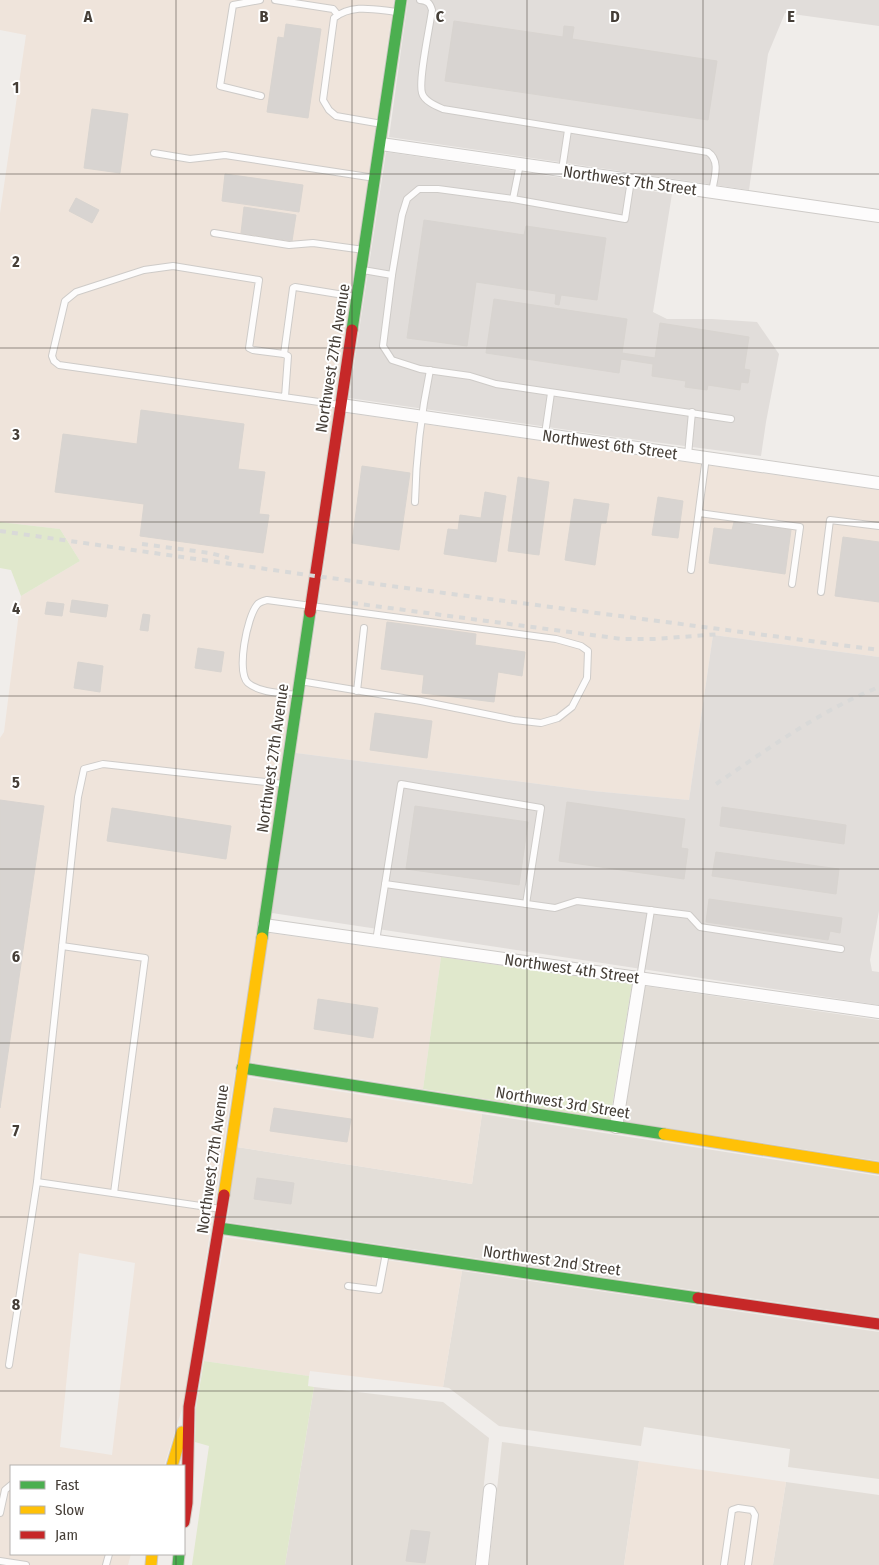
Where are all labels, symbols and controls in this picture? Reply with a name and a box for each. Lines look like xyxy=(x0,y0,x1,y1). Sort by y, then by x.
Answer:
text: A xyxy=(83,7,93,26)
text: B xyxy=(260,7,269,26)
text: C xyxy=(436,7,445,26)
text: D xyxy=(610,7,620,26)
text: E xyxy=(787,7,795,26)
text: 1 xyxy=(13,78,19,97)
street label: Northwest 7th Street xyxy=(562,162,699,199)
text: 2 xyxy=(11,252,20,271)
street label: Northwest 27th Avenue xyxy=(311,282,354,434)
text: 3 xyxy=(11,425,20,444)
street label: Northwest 6th Street xyxy=(541,426,679,463)
text: 4 xyxy=(12,599,20,618)
street label: Northwest 27th Avenue xyxy=(253,682,292,834)
text: 5 xyxy=(12,773,20,792)
text: 6 xyxy=(12,947,20,966)
street label: Northwest 4th Street xyxy=(503,950,641,987)
street label: Northwest 27th Avenue xyxy=(193,1083,232,1235)
street label: Northwest 3rd Street xyxy=(494,1083,632,1123)
text: 7 xyxy=(13,1121,20,1140)
street label: Northwest 2nd Street xyxy=(482,1241,623,1280)
text: 8 xyxy=(12,1295,21,1314)
legend xyxy=(10,1465,185,1555)
text: Fast xyxy=(55,1476,79,1494)
text: Slow xyxy=(55,1501,84,1519)
text: Jam xyxy=(55,1526,78,1544)

